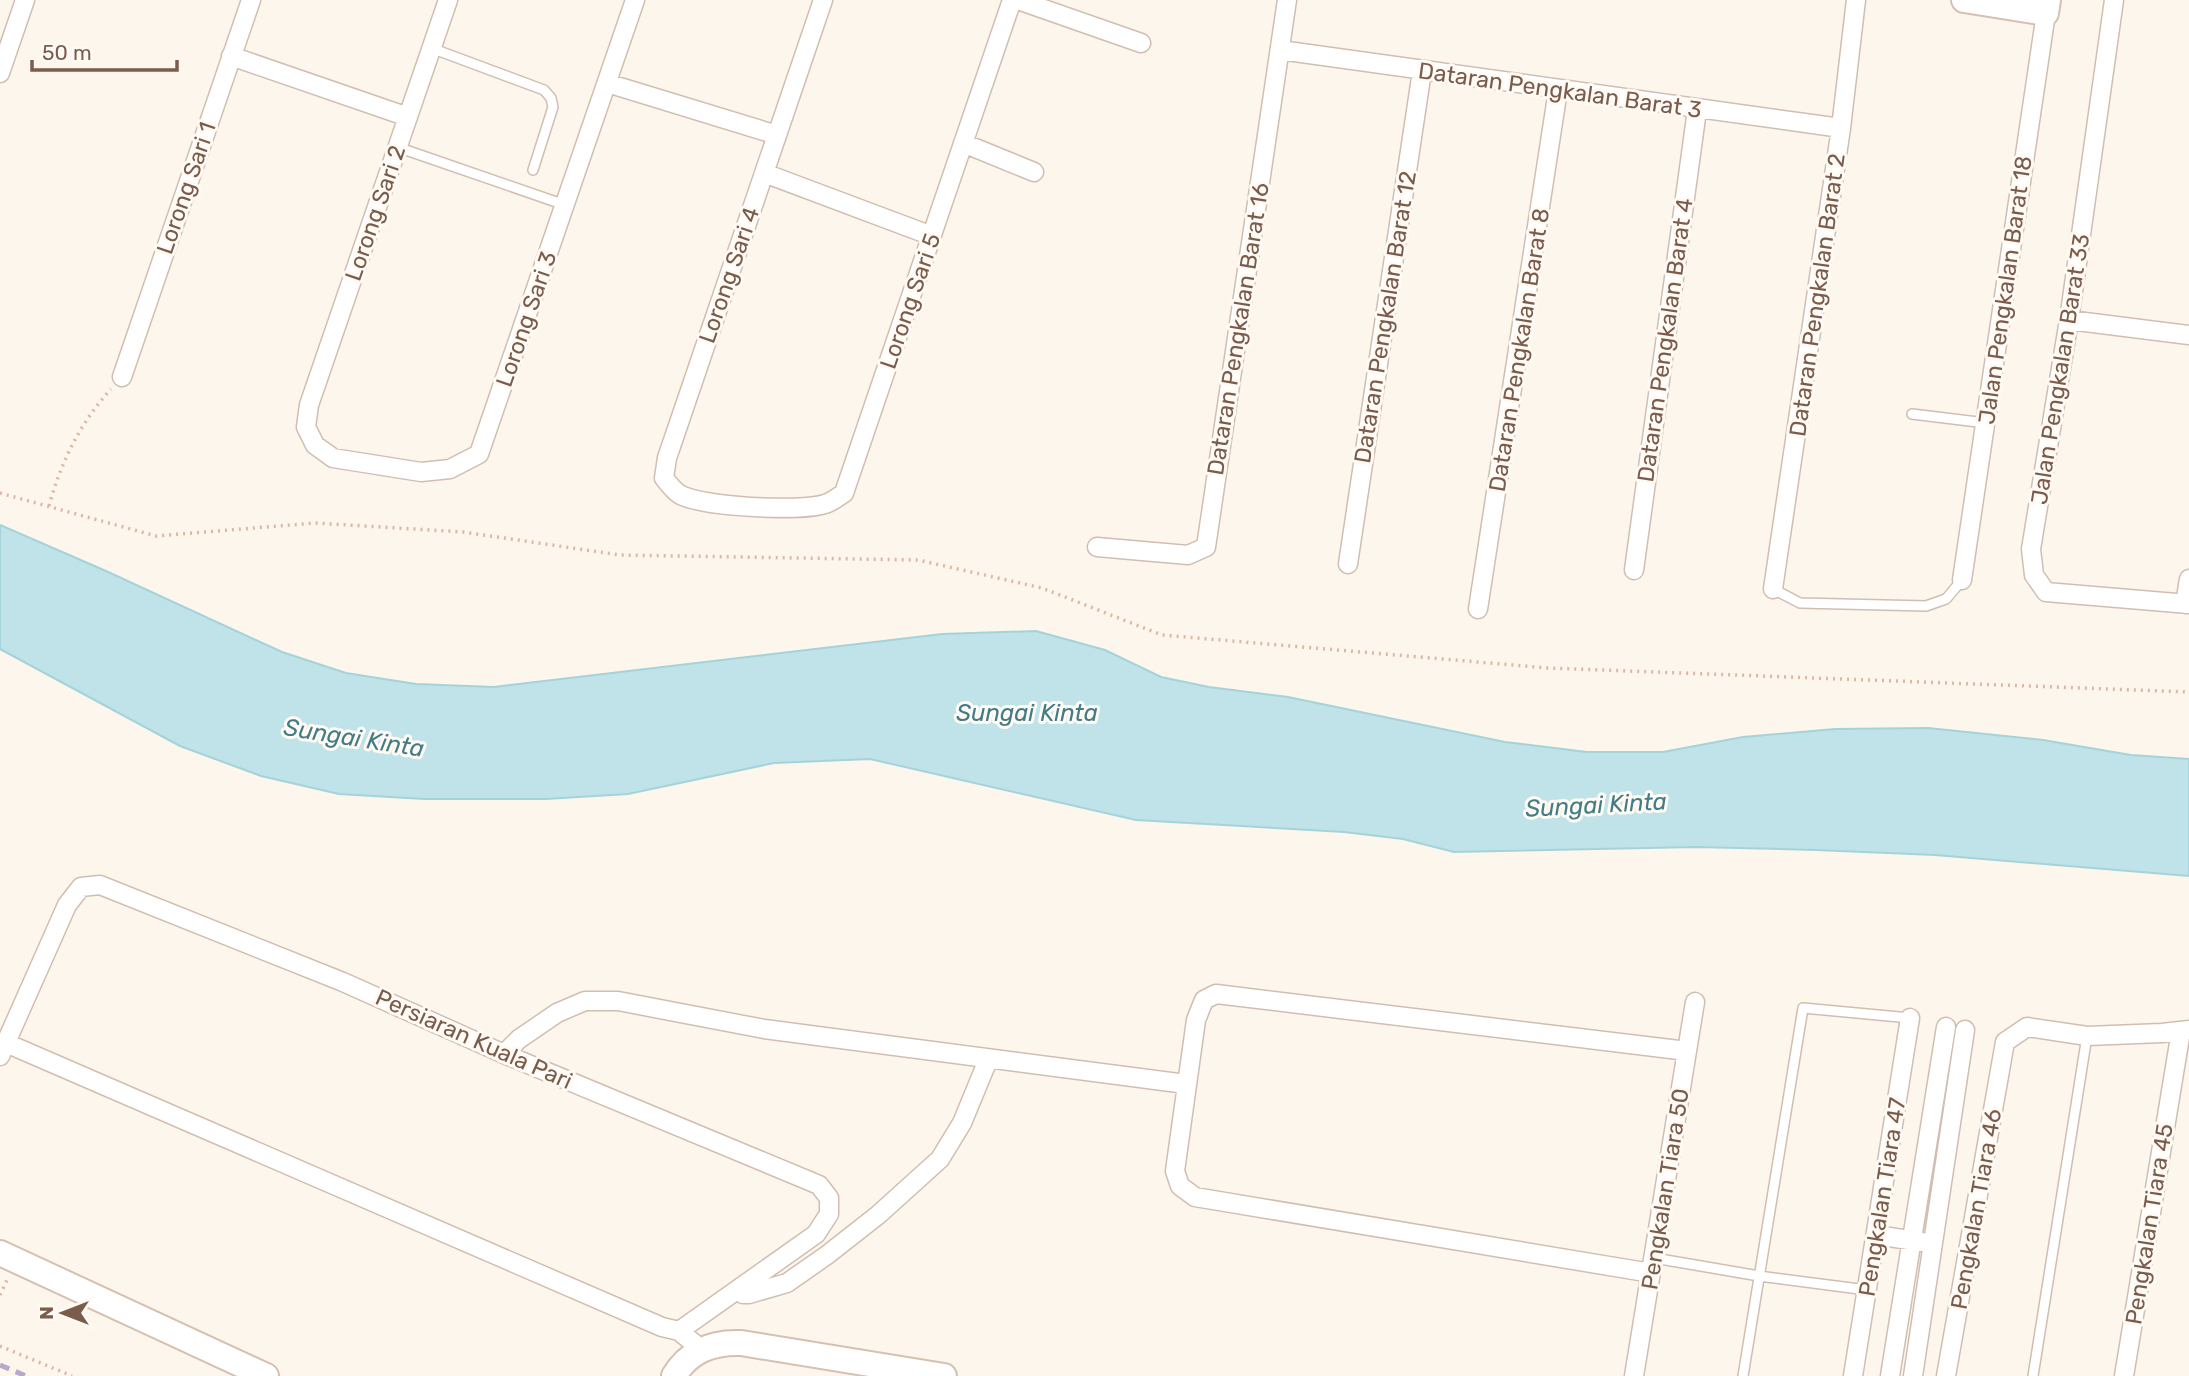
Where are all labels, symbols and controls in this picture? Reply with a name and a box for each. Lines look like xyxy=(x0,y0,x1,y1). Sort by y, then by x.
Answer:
scale bar xyxy=(32,28,177,72)
text: 50 m xyxy=(42,40,92,65)
street label: Dataran Pengkalan Barat 3 xyxy=(1416,56,1704,124)
street label: Lorong Sari 1 xyxy=(150,118,222,258)
street label: Lorong Sari 2 xyxy=(339,142,411,284)
street label: Dataran Pengkalan Barat 2 xyxy=(1783,152,1851,438)
street label: Jalan Pengkalan Barat 18 xyxy=(1972,154,2038,426)
street label: Dataran Pengkalan Barat 12 xyxy=(1348,169,1422,465)
street label: Dataran Pengkalan Barat 16 xyxy=(1201,181,1275,477)
street label: Dataran Pengkalan Barat 4 xyxy=(1631,196,1699,484)
street label: Lorong Sari 4 xyxy=(693,203,765,347)
street label: Dataran Pengkalan Barat 8 xyxy=(1483,206,1555,494)
street label: Lorong Sari 5 xyxy=(874,230,946,372)
street label: Jalan Pengkalan Barat 33 xyxy=(2025,232,2095,506)
street label: Lorong Sari 3 xyxy=(490,247,562,391)
water label: Sungai Kinta xyxy=(956,699,1098,727)
water label: Sungai Kinta xyxy=(282,713,426,763)
water label: Sungai Kinta xyxy=(1525,787,1667,823)
street label: Persiaran Kuala Pari xyxy=(371,983,577,1095)
street label: Pengkalan Tiara 50 xyxy=(1635,1086,1695,1292)
street label: Pengkalan Tiara 47 xyxy=(1852,1095,1912,1298)
street label: Pengkalan Tiara 46 xyxy=(1945,1106,2007,1312)
street label: Pengkalan Tiara 45 xyxy=(2119,1121,2179,1327)
north arrow xyxy=(28,1278,98,1348)
text: N xyxy=(35,1306,58,1320)

